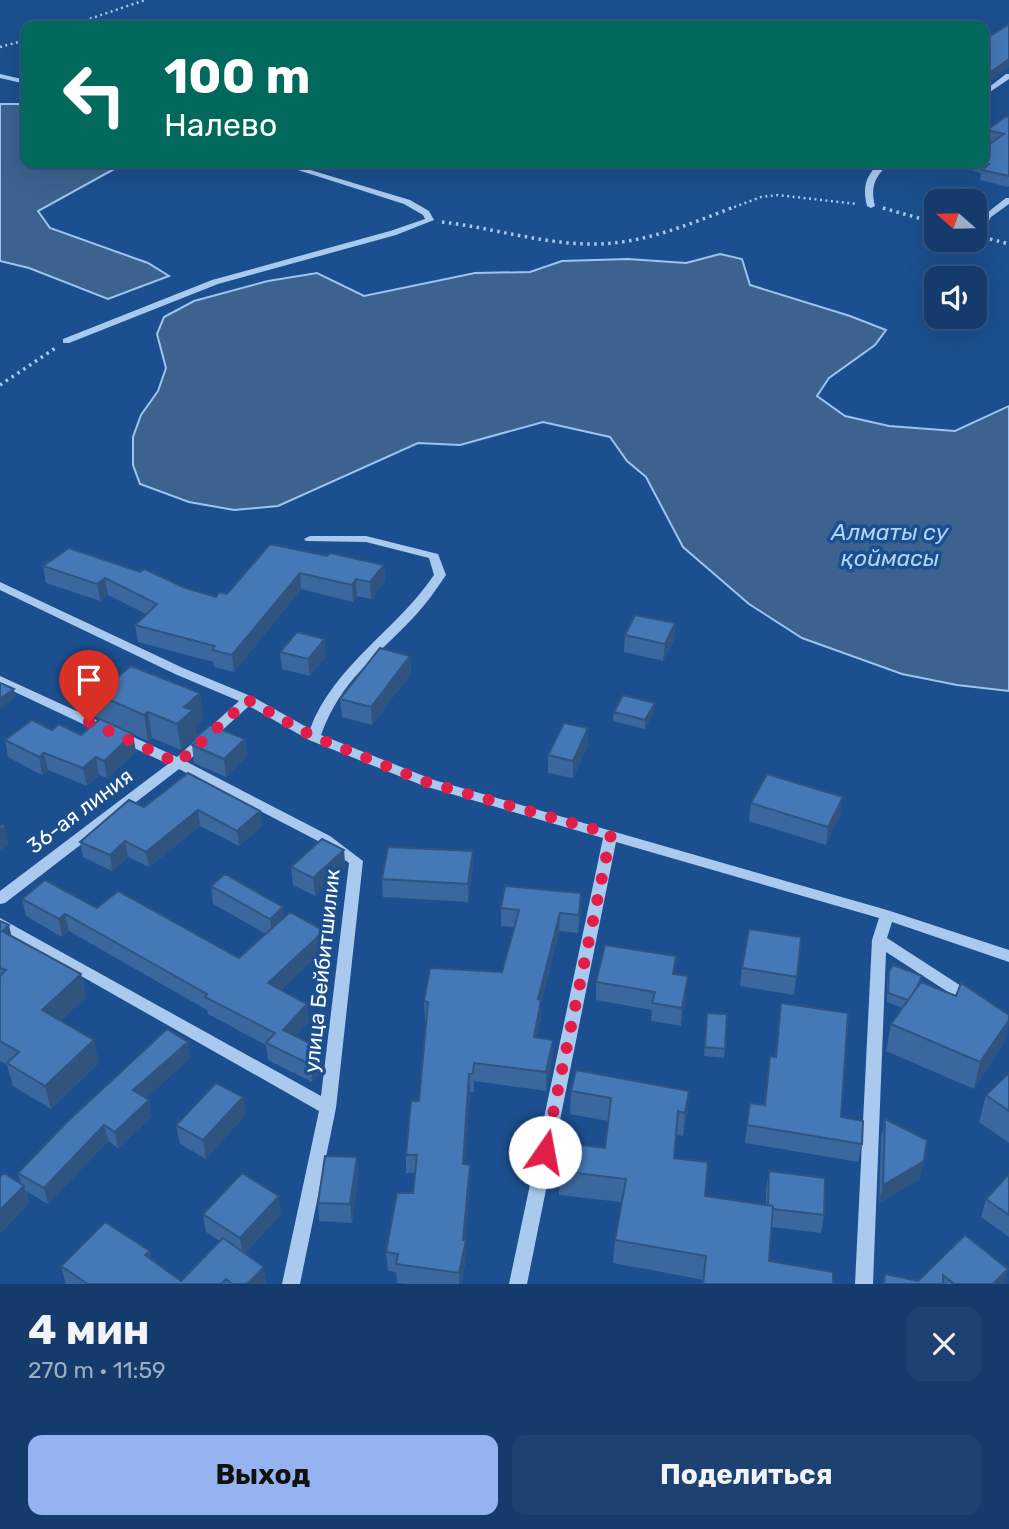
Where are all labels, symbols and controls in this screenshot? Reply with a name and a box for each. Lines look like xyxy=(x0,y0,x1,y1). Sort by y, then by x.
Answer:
text: 100 m xyxy=(164,47,310,105)
icon: left xyxy=(49,49,140,140)
text: Налево xyxy=(164,106,277,144)
north arrow xyxy=(924,189,987,252)
map controls xyxy=(924,189,987,329)
button: sound xyxy=(924,266,987,329)
water label: Алматы су қоймасы xyxy=(830,518,950,572)
pin xyxy=(59,650,119,722)
icon: arrive xyxy=(70,661,108,699)
street label: 36-ая линия xyxy=(22,763,137,858)
street label: улица Бейбитшилик xyxy=(298,868,345,1074)
position arrow xyxy=(508,1115,582,1189)
text: 4 мин xyxy=(28,1305,150,1355)
button: close xyxy=(907,1307,981,1381)
text: 270 m · 11:59 xyxy=(28,1356,166,1384)
button: Выход xyxy=(28,1435,498,1515)
button: Поделиться xyxy=(512,1435,981,1515)

